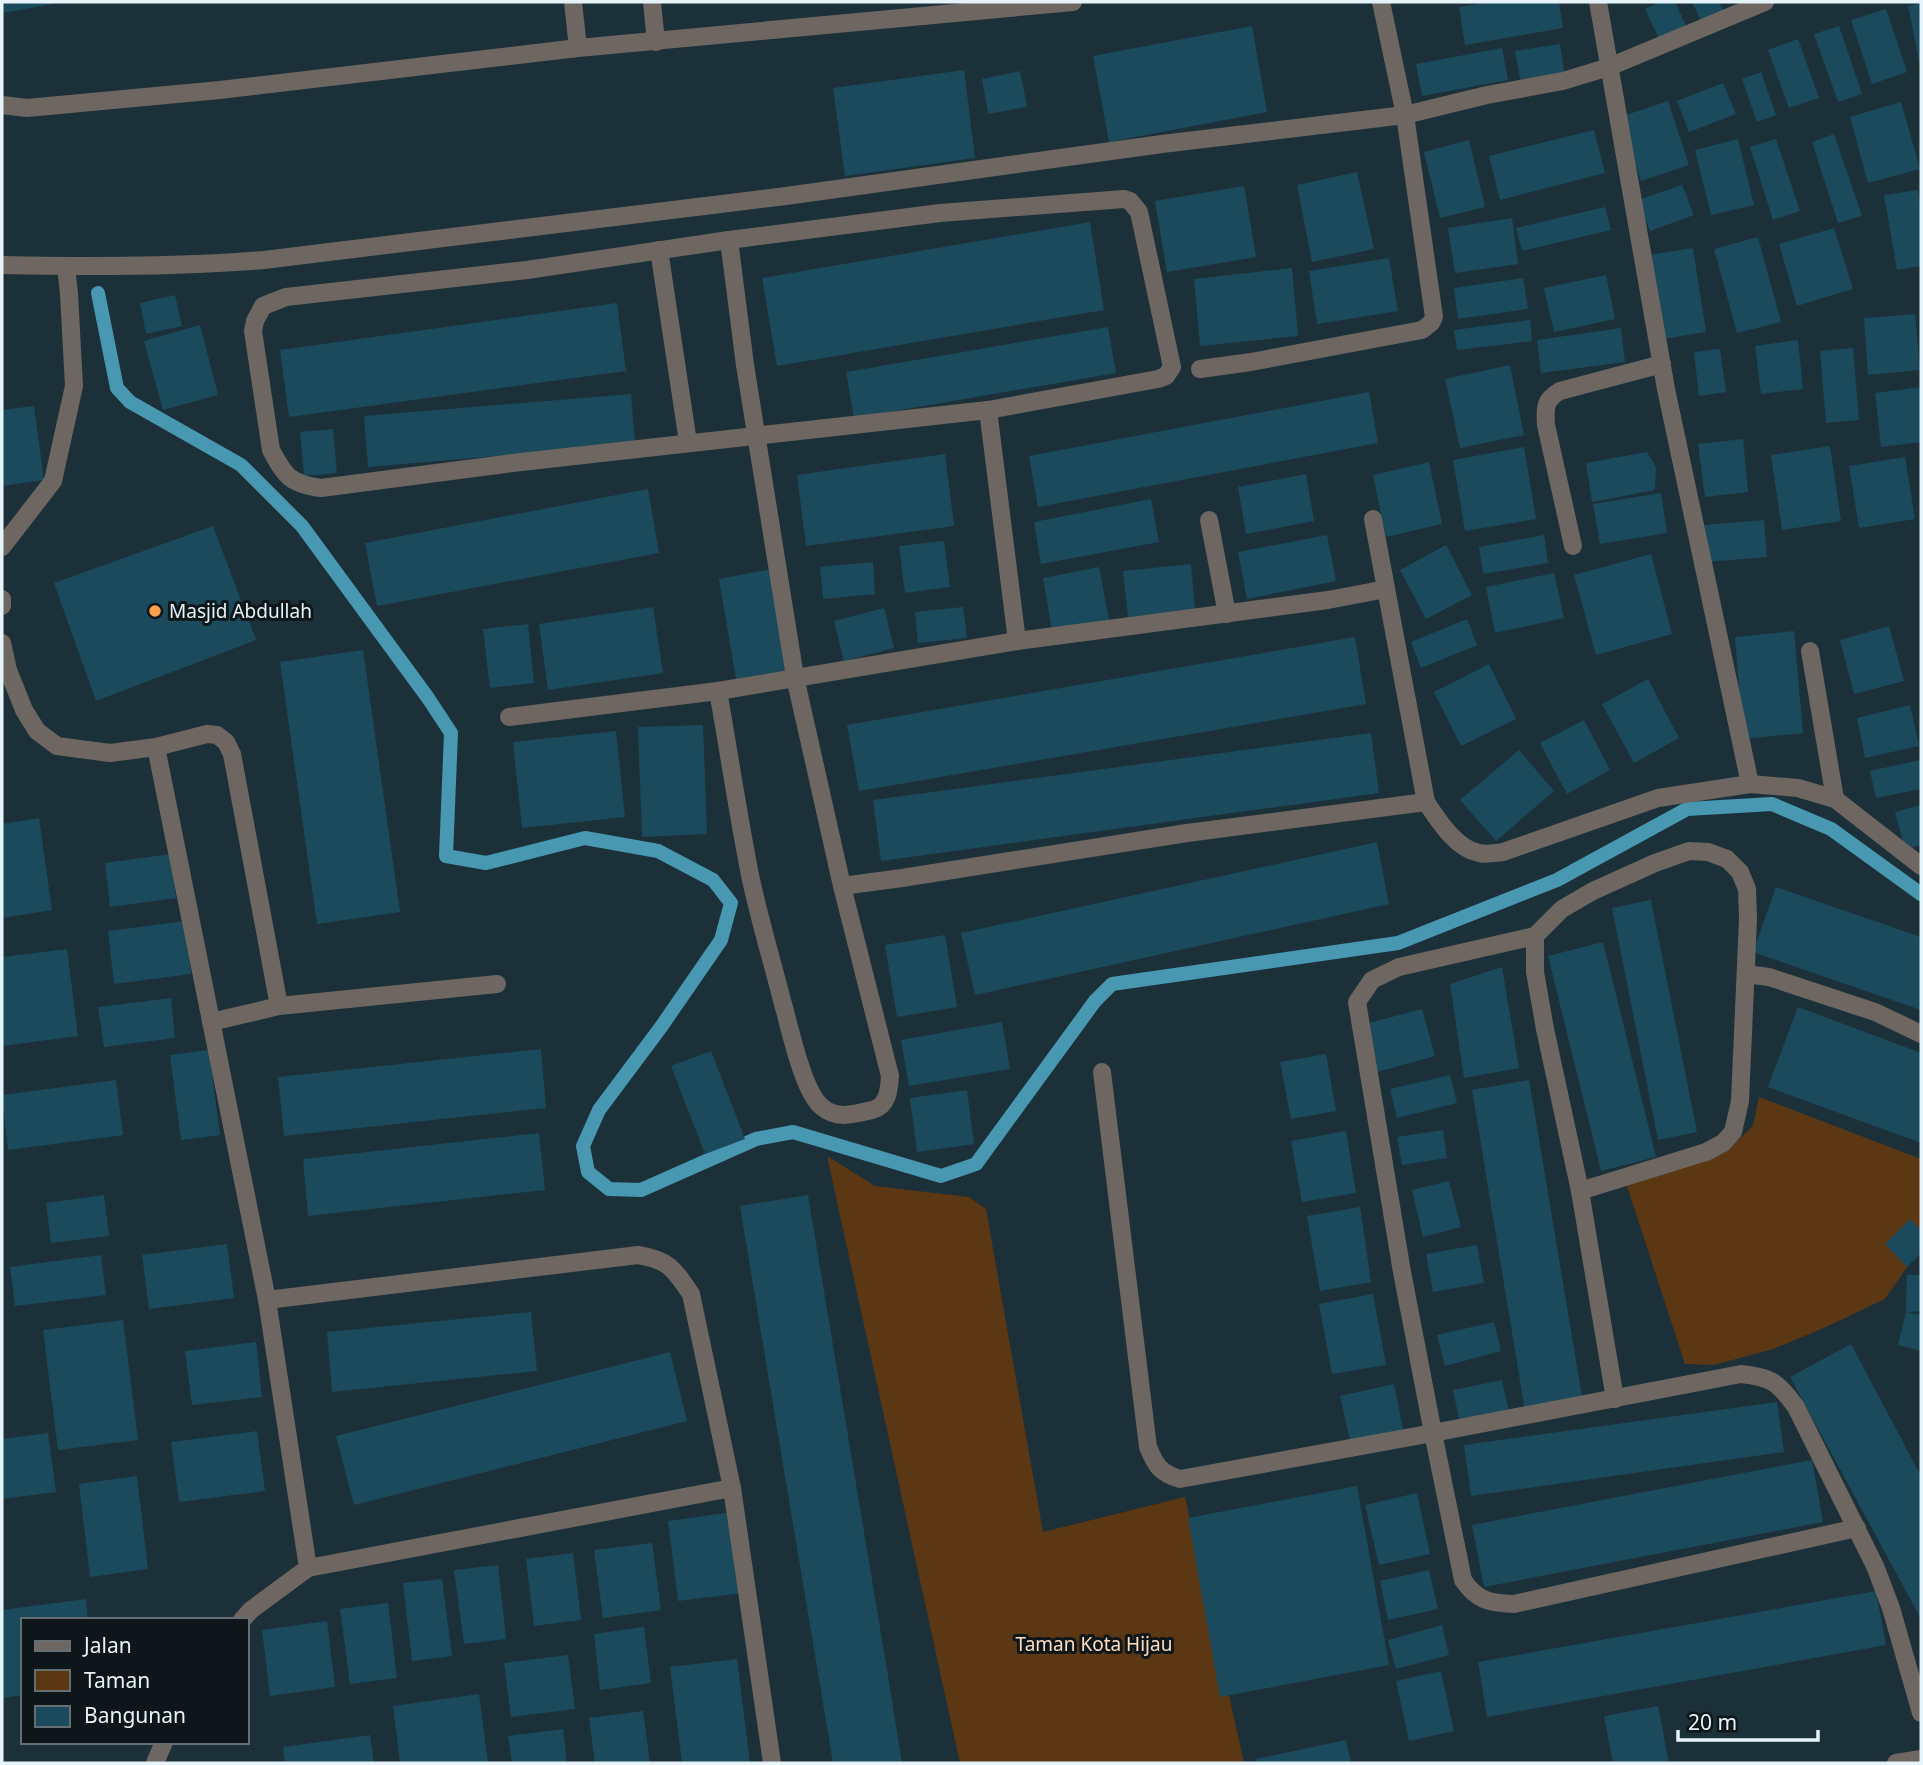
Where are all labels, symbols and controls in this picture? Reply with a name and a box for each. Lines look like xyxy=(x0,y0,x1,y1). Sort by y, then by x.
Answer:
place label: Masjid Abdullah xyxy=(169,598,312,624)
marker: Masjid Abdullah xyxy=(147,603,163,619)
legend xyxy=(21,1618,248,1744)
text: Jalan xyxy=(82,1631,132,1659)
park label: Taman Kota Hijau xyxy=(1016,1631,1172,1657)
text: Taman xyxy=(84,1666,150,1694)
scale bar xyxy=(1678,1698,1818,1742)
text: Bangunan xyxy=(84,1701,186,1729)
text: 20 m xyxy=(1688,1708,1737,1736)

